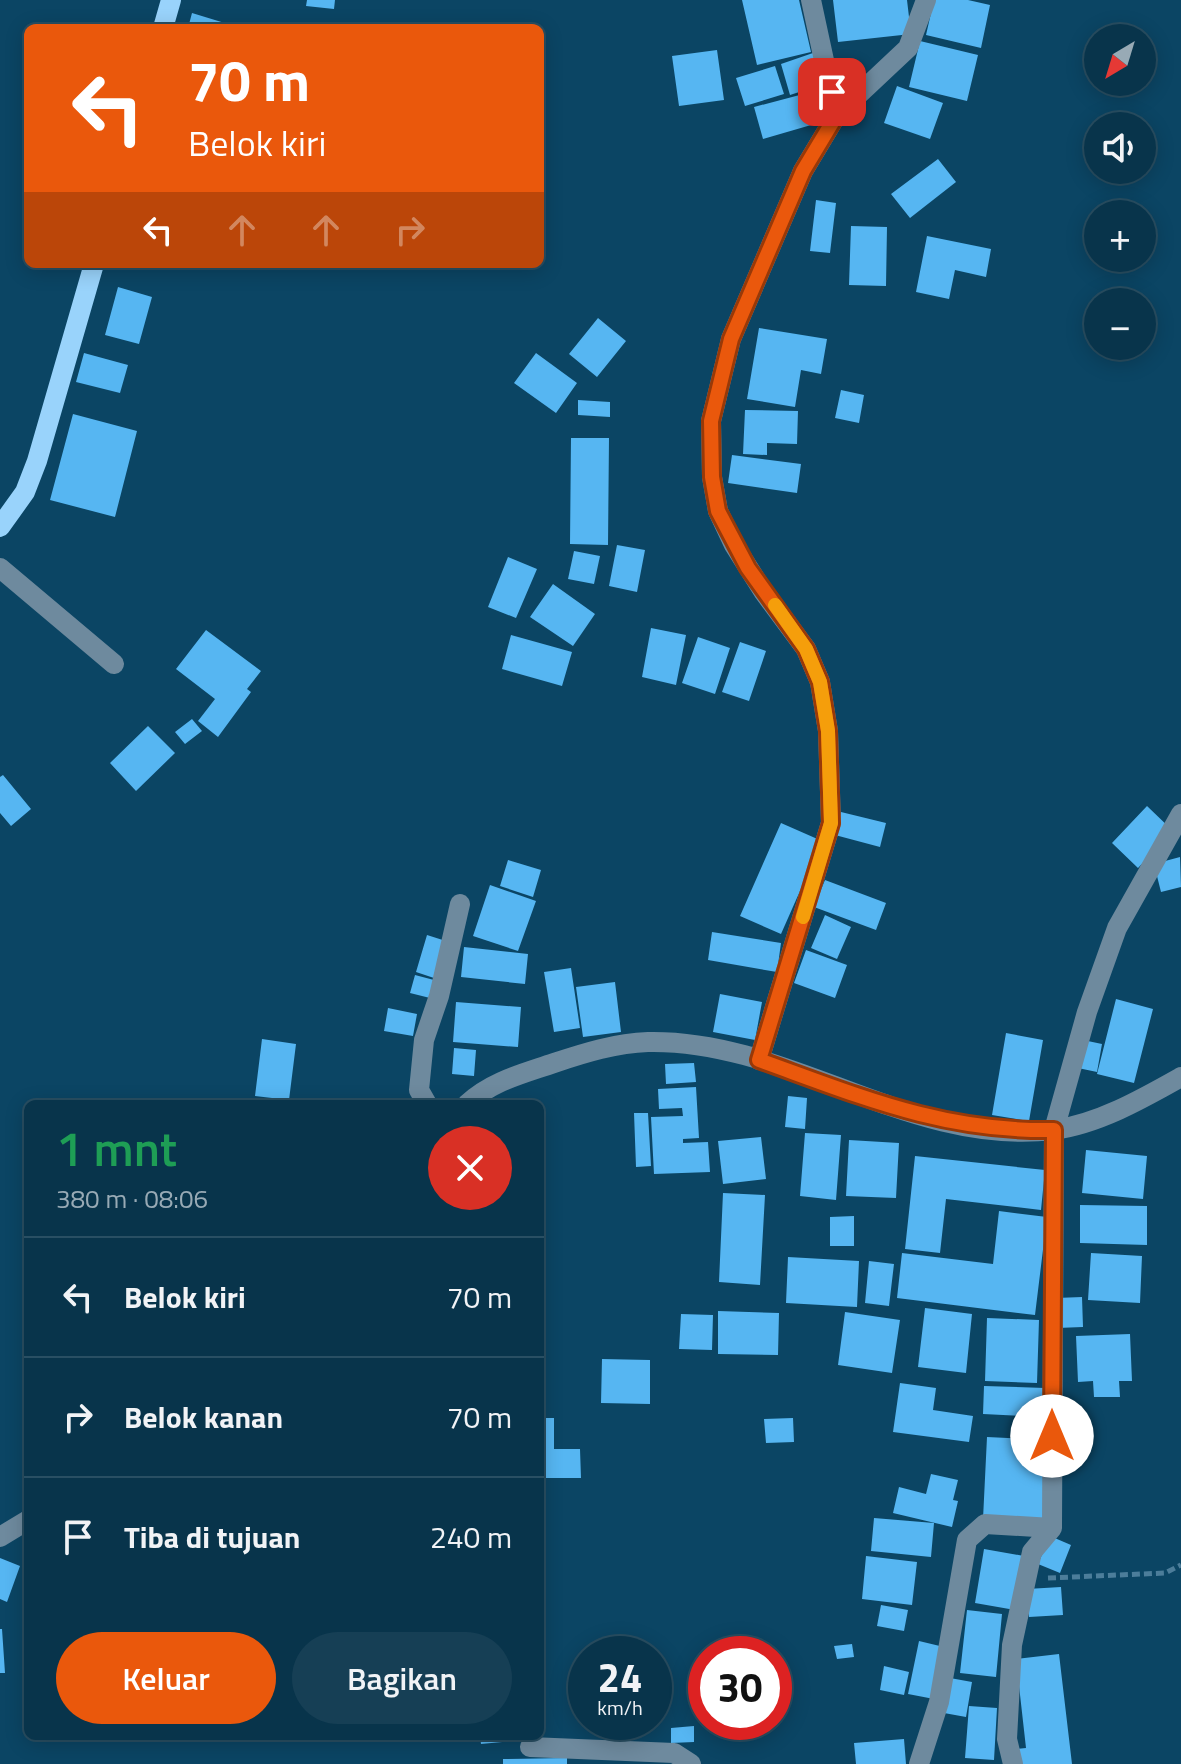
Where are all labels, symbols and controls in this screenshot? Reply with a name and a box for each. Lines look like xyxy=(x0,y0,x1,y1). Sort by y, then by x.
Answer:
north arrow xyxy=(1084,24,1156,96)
map controls xyxy=(1084,24,1156,360)
text: 70 m xyxy=(188,38,310,123)
icon: left xyxy=(56,56,160,160)
pin xyxy=(798,58,866,126)
icon: arrive xyxy=(810,70,854,114)
button: sound xyxy=(1084,112,1156,184)
text: Belok kiri xyxy=(188,115,326,170)
button: + xyxy=(1084,200,1156,272)
icon: left xyxy=(136,208,180,252)
icon: ahead xyxy=(220,208,264,252)
icon: ahead xyxy=(304,208,348,252)
icon: right xyxy=(388,208,432,252)
button: − xyxy=(1084,288,1156,360)
text: 1 mnt xyxy=(56,1112,177,1185)
button: close xyxy=(428,1126,512,1210)
text: 380 m · 08:06 xyxy=(56,1179,208,1218)
text: Belok kiri xyxy=(124,1274,246,1320)
text: 70 m xyxy=(447,1274,512,1320)
icon: left xyxy=(56,1275,100,1319)
text: Belok kanan xyxy=(124,1394,283,1440)
text: 70 m xyxy=(447,1394,512,1440)
position arrow xyxy=(1010,1394,1094,1478)
icon: right xyxy=(56,1395,100,1439)
text: Tiba di tujuan xyxy=(124,1514,300,1560)
text: 240 m xyxy=(430,1514,512,1560)
icon: arrive xyxy=(56,1515,100,1559)
button: Keluar xyxy=(56,1632,276,1724)
button: Bagikan xyxy=(292,1632,512,1724)
speed limit sign: 30 xyxy=(688,1636,792,1740)
text: 24 xyxy=(598,1647,642,1708)
text: km/h xyxy=(597,1692,643,1723)

